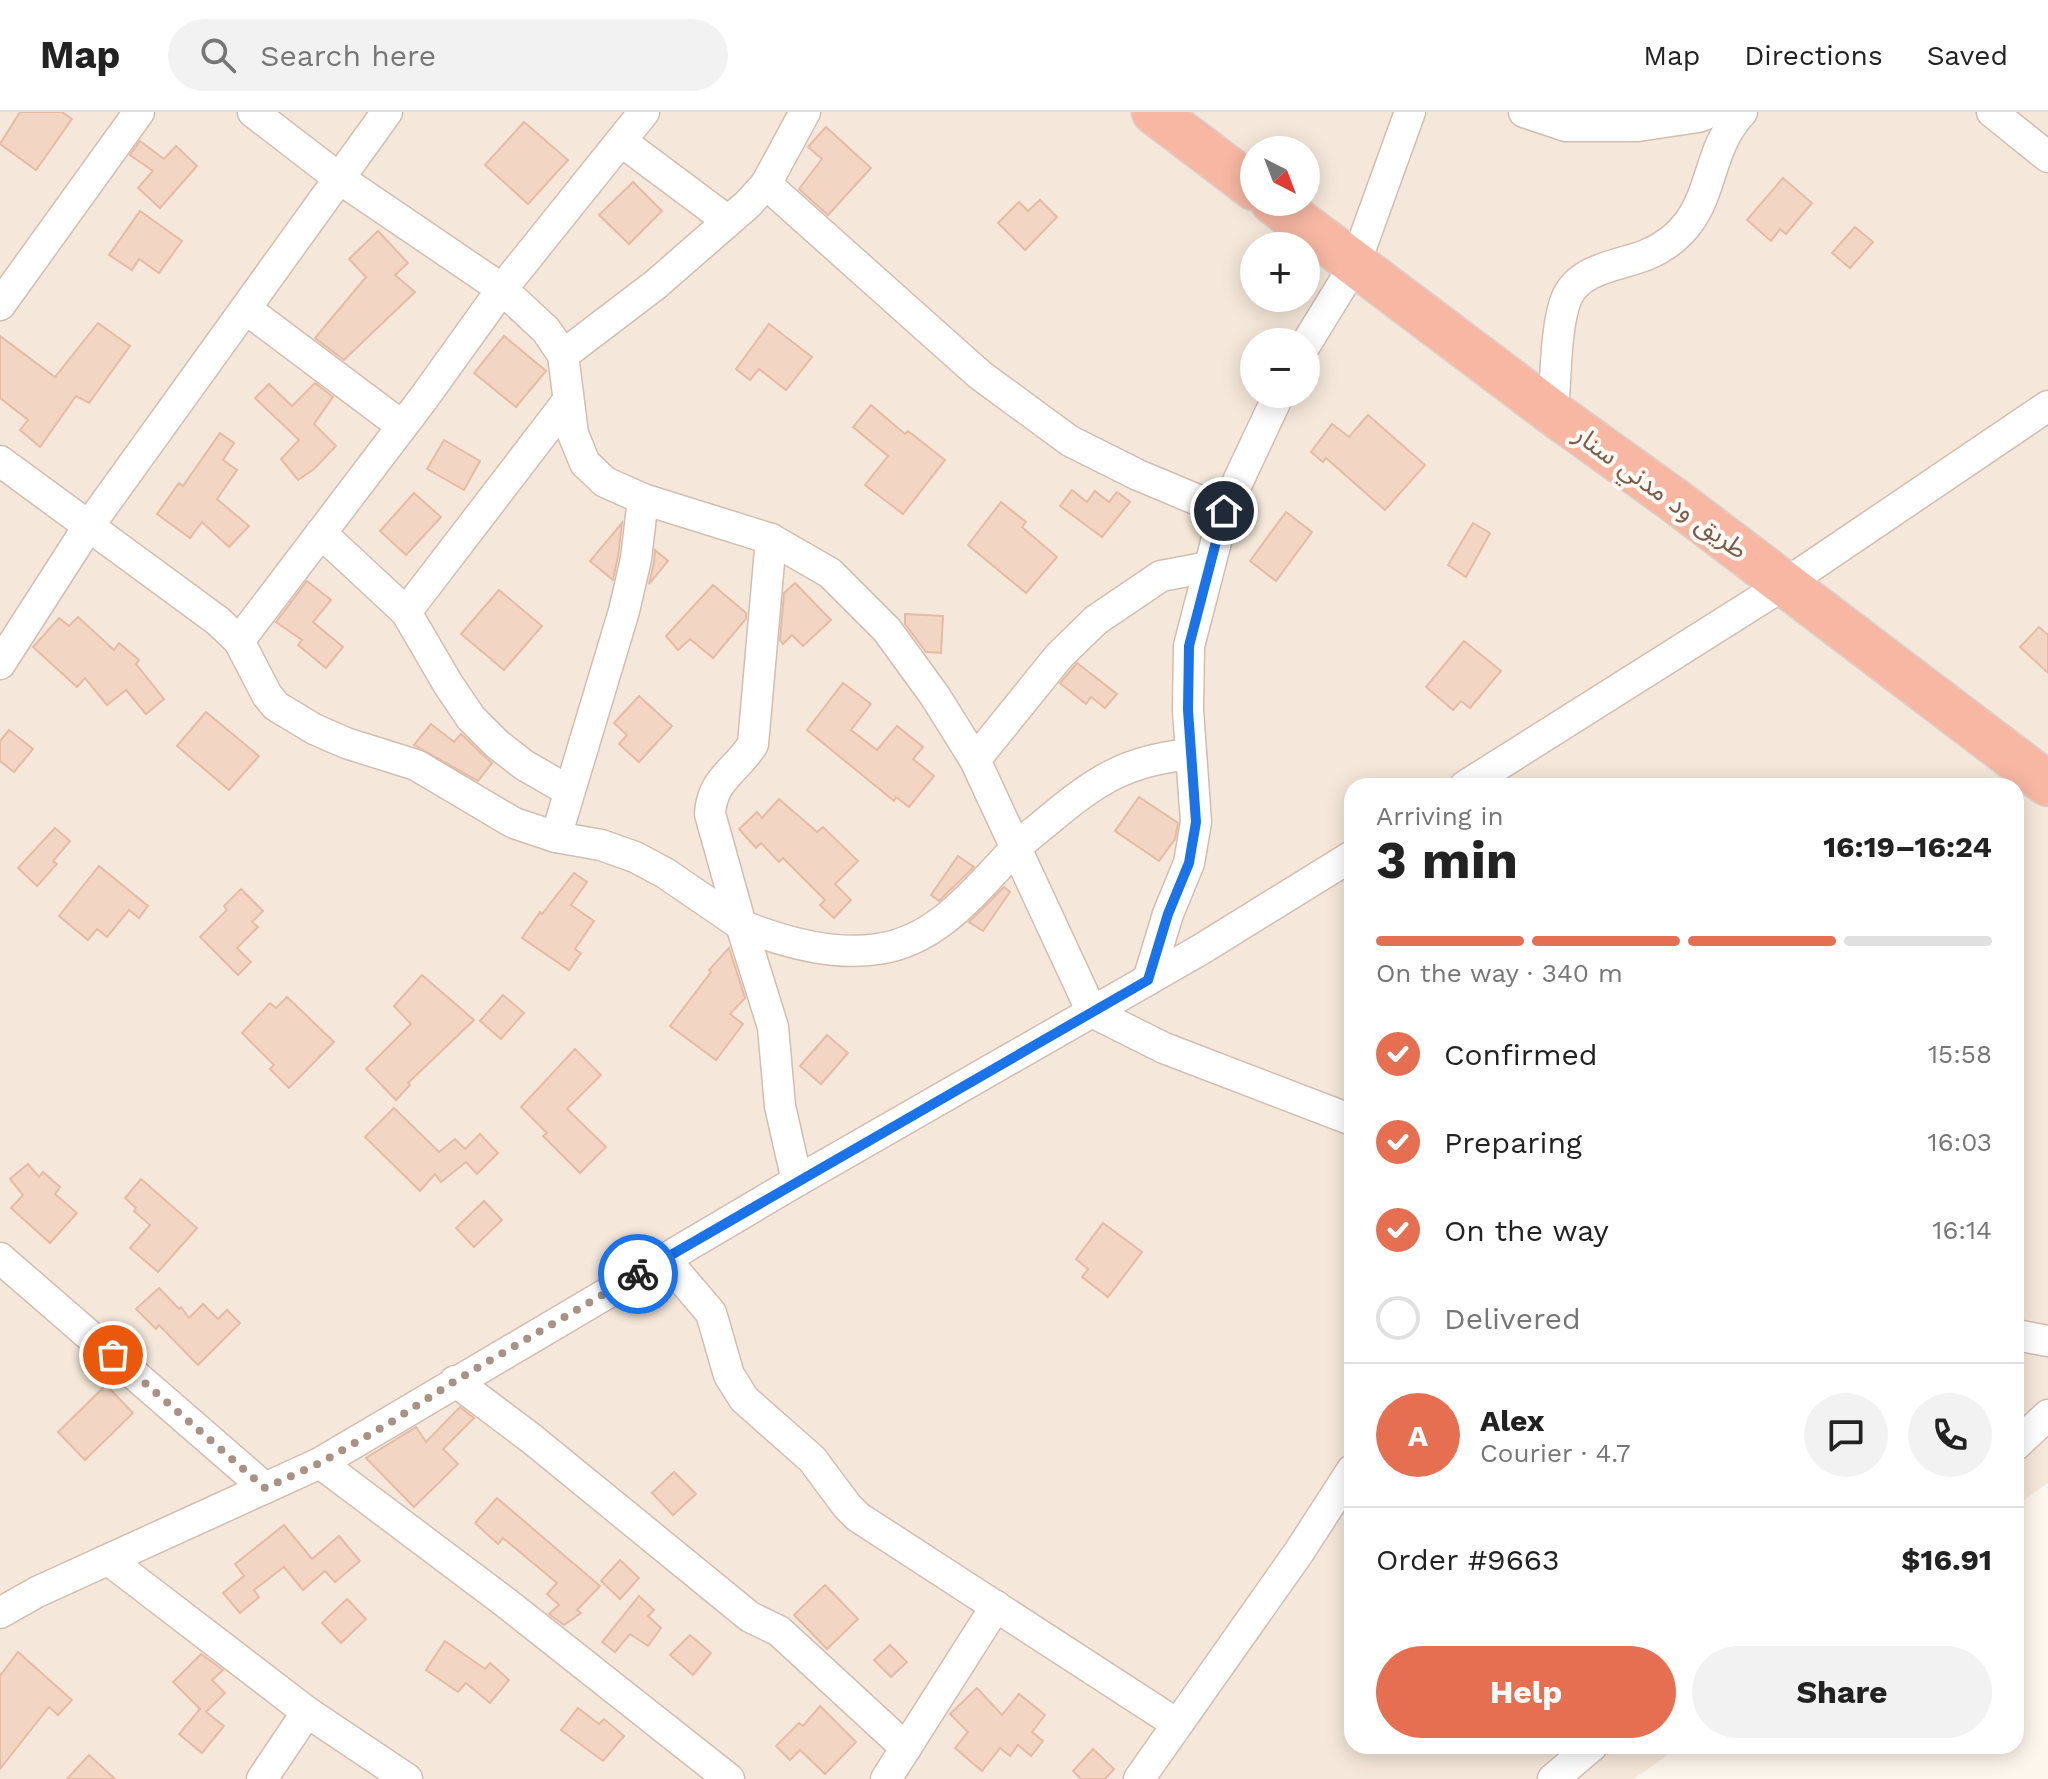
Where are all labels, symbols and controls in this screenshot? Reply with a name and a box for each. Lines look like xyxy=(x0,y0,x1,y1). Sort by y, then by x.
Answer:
search box xyxy=(168,19,728,91)
text: Map xyxy=(40,33,120,77)
icon: search xyxy=(196,33,240,77)
text: Search here xyxy=(260,38,436,73)
text: Map xyxy=(1643,39,1700,72)
text: Directions xyxy=(1744,39,1883,72)
text: Saved xyxy=(1927,39,2008,72)
north arrow xyxy=(1240,136,1320,216)
map controls xyxy=(1240,136,1320,408)
button: + xyxy=(1240,232,1320,312)
button: − xyxy=(1240,328,1320,408)
street label: طريق ود مدني سنار xyxy=(1565,419,1753,569)
pin xyxy=(1190,477,1258,545)
icon: home xyxy=(1202,489,1246,533)
text: Arriving in xyxy=(1376,801,1504,831)
text: 16:19–16:24 xyxy=(1823,829,1992,864)
text: 3 min xyxy=(1376,830,1518,891)
text: On the way · 340 m xyxy=(1376,958,1623,988)
icon: check xyxy=(1376,1032,1420,1076)
text: Confirmed xyxy=(1444,1037,1598,1072)
text: 15:58 xyxy=(1928,1039,1992,1069)
icon: check xyxy=(1376,1120,1420,1164)
text: Preparing xyxy=(1444,1125,1582,1160)
text: 16:03 xyxy=(1928,1127,1992,1157)
icon: check xyxy=(1376,1208,1420,1252)
text: On the way xyxy=(1444,1213,1609,1248)
text: 16:14 xyxy=(1932,1215,1992,1245)
courier xyxy=(598,1234,678,1314)
icon: bike xyxy=(616,1252,660,1296)
text: Delivered xyxy=(1444,1301,1581,1336)
pin xyxy=(79,1321,147,1389)
icon: bag xyxy=(91,1333,135,1377)
button: chat xyxy=(1804,1393,1888,1477)
button: phone xyxy=(1908,1393,1992,1477)
text: Alex xyxy=(1480,1403,1544,1438)
text: A xyxy=(1408,1418,1428,1453)
text: Courier · 4.7 xyxy=(1480,1438,1630,1468)
text: Order #9663 xyxy=(1376,1542,1560,1577)
text: $16.91 xyxy=(1901,1542,1992,1577)
button: Help xyxy=(1376,1646,1676,1738)
button: Share xyxy=(1692,1646,1992,1738)

